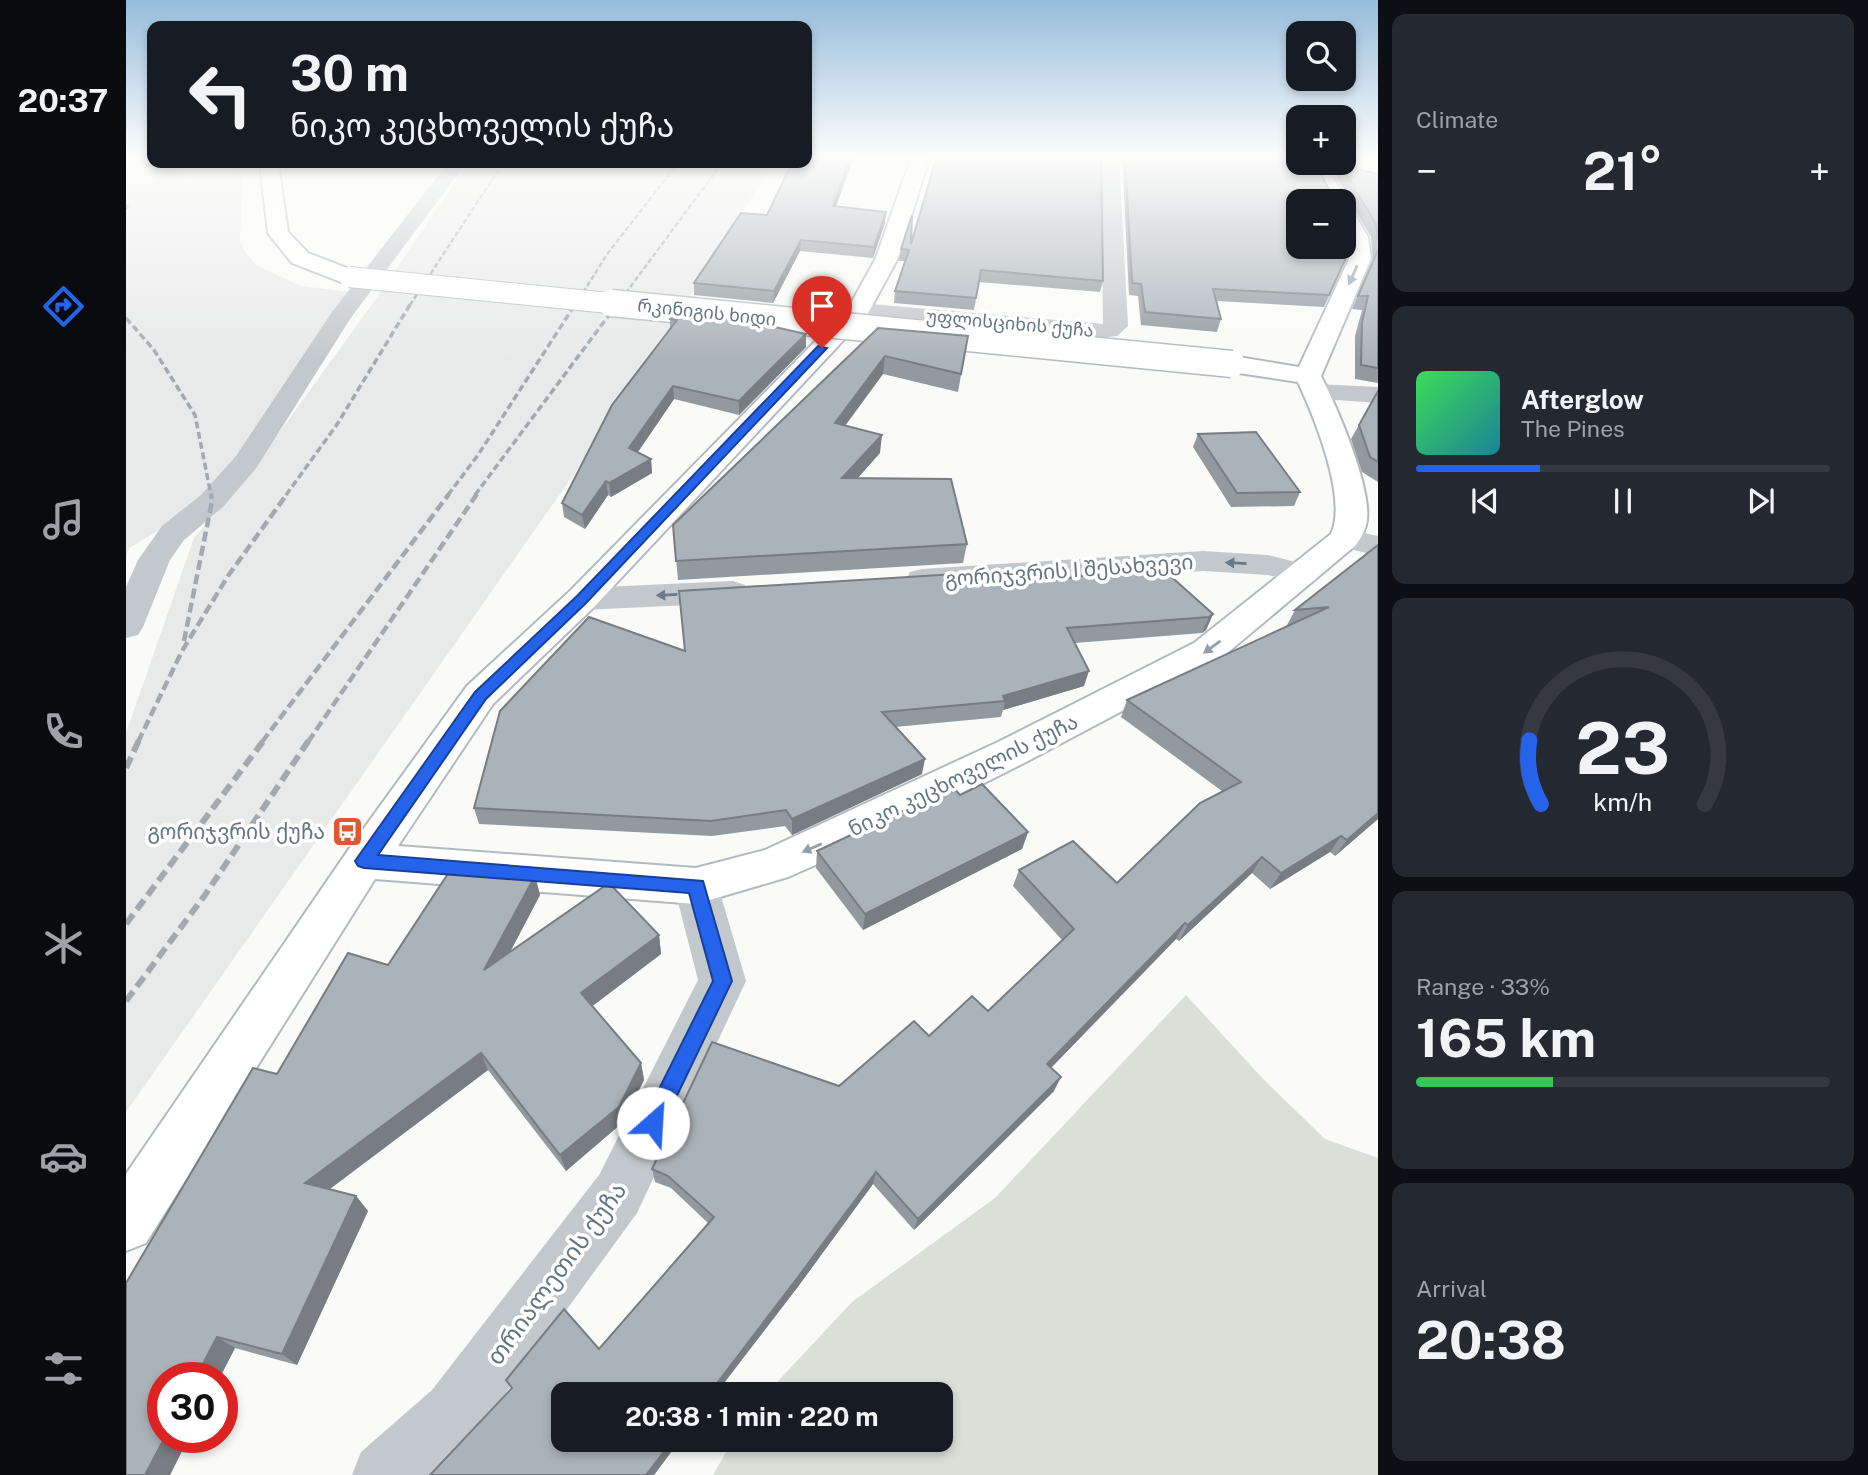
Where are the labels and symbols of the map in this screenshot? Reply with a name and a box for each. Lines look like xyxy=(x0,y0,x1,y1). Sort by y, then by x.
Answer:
one-way arrow xyxy=(1347,265,1359,285)
pin xyxy=(792,276,852,348)
street label: რკინიგის ხიდი xyxy=(636,294,777,331)
street label: უფლისციხის ქუჩა xyxy=(925,305,1095,342)
street label: გორიჯვრის I შესახვევი xyxy=(944,549,1194,591)
one-way arrow xyxy=(1225,557,1247,568)
one-way arrow xyxy=(656,590,678,601)
one-way arrow xyxy=(1203,639,1221,653)
street label: ნიკო კეცხოველის ქუჩა xyxy=(844,708,1082,842)
bus stop icon: გორიჯვრის ქუჩა xyxy=(331,814,365,848)
place label: გორიჯვრის ქუჩა xyxy=(147,819,325,844)
one-way arrow xyxy=(802,842,822,854)
position arrow xyxy=(616,1086,690,1160)
street label: თრიალეთის ქუჩა xyxy=(480,1176,632,1370)
speed limit sign: 30 xyxy=(147,1362,238,1453)

